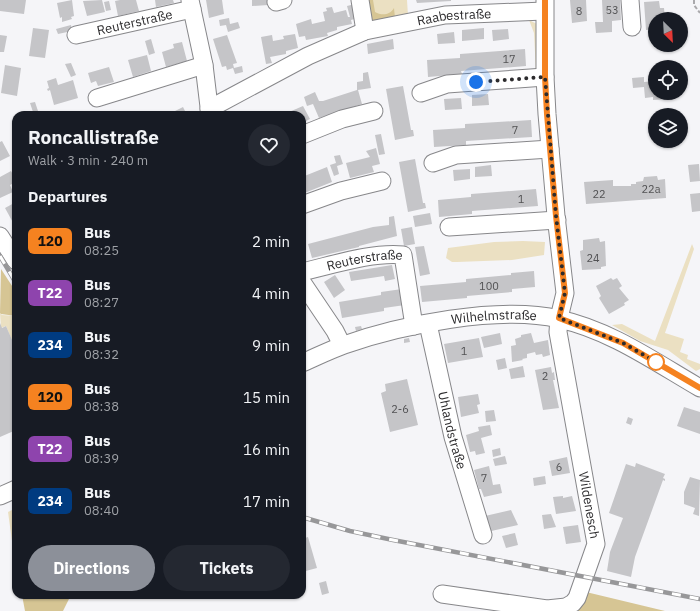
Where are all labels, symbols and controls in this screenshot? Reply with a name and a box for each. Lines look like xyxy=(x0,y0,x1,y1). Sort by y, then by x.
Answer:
house number: 53 xyxy=(605,3,619,17)
house number: 8 xyxy=(576,4,582,18)
street label: Reuterstraße xyxy=(95,5,174,39)
street label: Raabestraße xyxy=(415,5,492,29)
north arrow xyxy=(648,12,688,52)
map controls xyxy=(648,12,688,148)
house number: 17 xyxy=(502,52,516,66)
button: locate xyxy=(648,60,688,100)
your location xyxy=(466,72,486,92)
button: layers xyxy=(648,108,688,148)
house number: 7 xyxy=(512,123,518,137)
button: heart xyxy=(248,124,290,166)
text: Roncallistraße xyxy=(28,125,159,149)
text: Walk · 3 min · 240 m xyxy=(28,152,148,169)
house number: 22a xyxy=(641,182,661,196)
text: Departures xyxy=(28,187,107,206)
house number: 22 xyxy=(592,187,606,201)
house number: 1 xyxy=(518,192,525,206)
text: Bus xyxy=(84,223,111,242)
text: 120 xyxy=(37,232,63,250)
text: 2 min xyxy=(252,232,290,251)
text: 08:25 xyxy=(84,242,119,259)
street label: Reuterstraße xyxy=(325,246,403,274)
house number: 24 xyxy=(586,251,600,265)
text: Bus xyxy=(84,275,111,294)
house number: 100 xyxy=(479,279,499,293)
text: T22 xyxy=(38,284,62,302)
text: 4 min xyxy=(252,284,290,303)
text: 08:27 xyxy=(84,294,119,311)
street label: Wilhelmstraße xyxy=(450,306,537,328)
text: Bus xyxy=(84,327,111,346)
text: 234 xyxy=(37,336,63,354)
text: 9 min xyxy=(252,336,290,355)
house number: 1 xyxy=(461,344,468,358)
text: 08:32 xyxy=(84,346,119,363)
unlabelled marker xyxy=(647,353,665,371)
house number: 2 xyxy=(542,369,548,383)
text: Bus xyxy=(84,379,111,398)
text: 120 xyxy=(37,388,63,406)
text: 15 min xyxy=(243,388,290,407)
street label: Uhlandstraße xyxy=(435,390,471,471)
text: 08:38 xyxy=(84,398,119,415)
house number: 2-6 xyxy=(391,402,409,416)
text: Bus xyxy=(84,431,111,450)
text: T22 xyxy=(38,440,62,458)
text: 16 min xyxy=(243,440,290,459)
text: 08:39 xyxy=(84,450,119,467)
house number: 6 xyxy=(556,460,562,474)
street label: Wildenesch xyxy=(575,470,603,540)
house number: 7 xyxy=(481,471,487,485)
text: Bus xyxy=(84,483,111,502)
text: 234 xyxy=(37,492,63,510)
text: 17 min xyxy=(243,492,290,511)
text: 08:40 xyxy=(84,502,119,519)
button: Directions xyxy=(28,545,155,591)
button: Tickets xyxy=(163,545,290,591)

